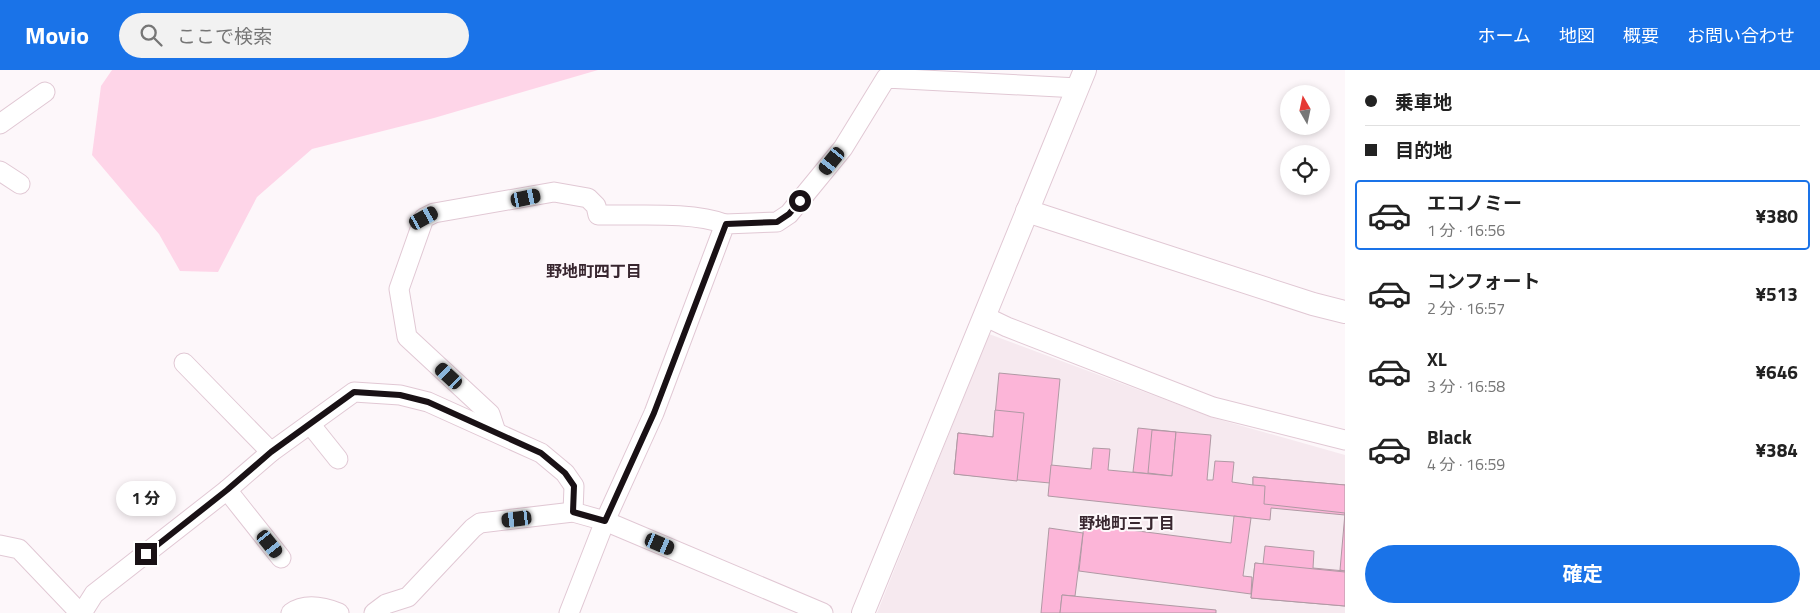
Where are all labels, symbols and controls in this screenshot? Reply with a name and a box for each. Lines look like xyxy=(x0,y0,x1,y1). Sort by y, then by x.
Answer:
search box xyxy=(119,13,469,58)
text: Movio xyxy=(25,17,89,53)
icon: search xyxy=(137,21,165,49)
text: ここで検索 xyxy=(177,21,272,50)
text: ホーム xyxy=(1478,22,1531,49)
text: 地図 xyxy=(1559,22,1595,49)
text: 概要 xyxy=(1623,22,1659,49)
text: お問い合わせ xyxy=(1687,22,1795,49)
north arrow xyxy=(1280,85,1330,135)
map controls xyxy=(1280,85,1330,195)
text: 乗車地 xyxy=(1395,87,1452,116)
text: 目的地 xyxy=(1395,135,1452,164)
car xyxy=(816,145,847,177)
button: locate xyxy=(1280,145,1330,195)
car xyxy=(509,188,542,208)
text: エコノミー xyxy=(1427,188,1522,217)
route start xyxy=(789,190,811,212)
icon: car xyxy=(1367,193,1412,238)
text: ¥380 xyxy=(1755,201,1798,230)
car xyxy=(407,204,440,232)
text: 1 分 · 16:56 xyxy=(1427,218,1505,242)
district label: 野地町四丁目 xyxy=(546,259,642,283)
text: コンフォート xyxy=(1427,266,1540,295)
icon: car xyxy=(1367,271,1412,316)
text: ¥513 xyxy=(1755,279,1798,308)
text: 2 分 · 16:57 xyxy=(1427,296,1505,320)
text: XL xyxy=(1427,344,1447,373)
icon: car xyxy=(1367,349,1412,394)
text: ¥646 xyxy=(1755,357,1798,386)
car xyxy=(432,360,465,392)
text: 3 分 · 16:58 xyxy=(1427,374,1505,398)
text: Black xyxy=(1427,422,1472,451)
icon: car xyxy=(1367,427,1412,472)
text: ¥384 xyxy=(1755,435,1798,464)
text: 4 分 · 16:59 xyxy=(1427,452,1505,476)
callout: 1 分 xyxy=(116,482,176,516)
text: 1 分 xyxy=(132,486,160,510)
car xyxy=(501,510,532,528)
district label: 野地町三丁目 xyxy=(1079,511,1175,535)
car xyxy=(254,528,285,560)
car xyxy=(643,531,676,557)
route end xyxy=(135,543,157,565)
button: 確定 xyxy=(1365,545,1800,603)

